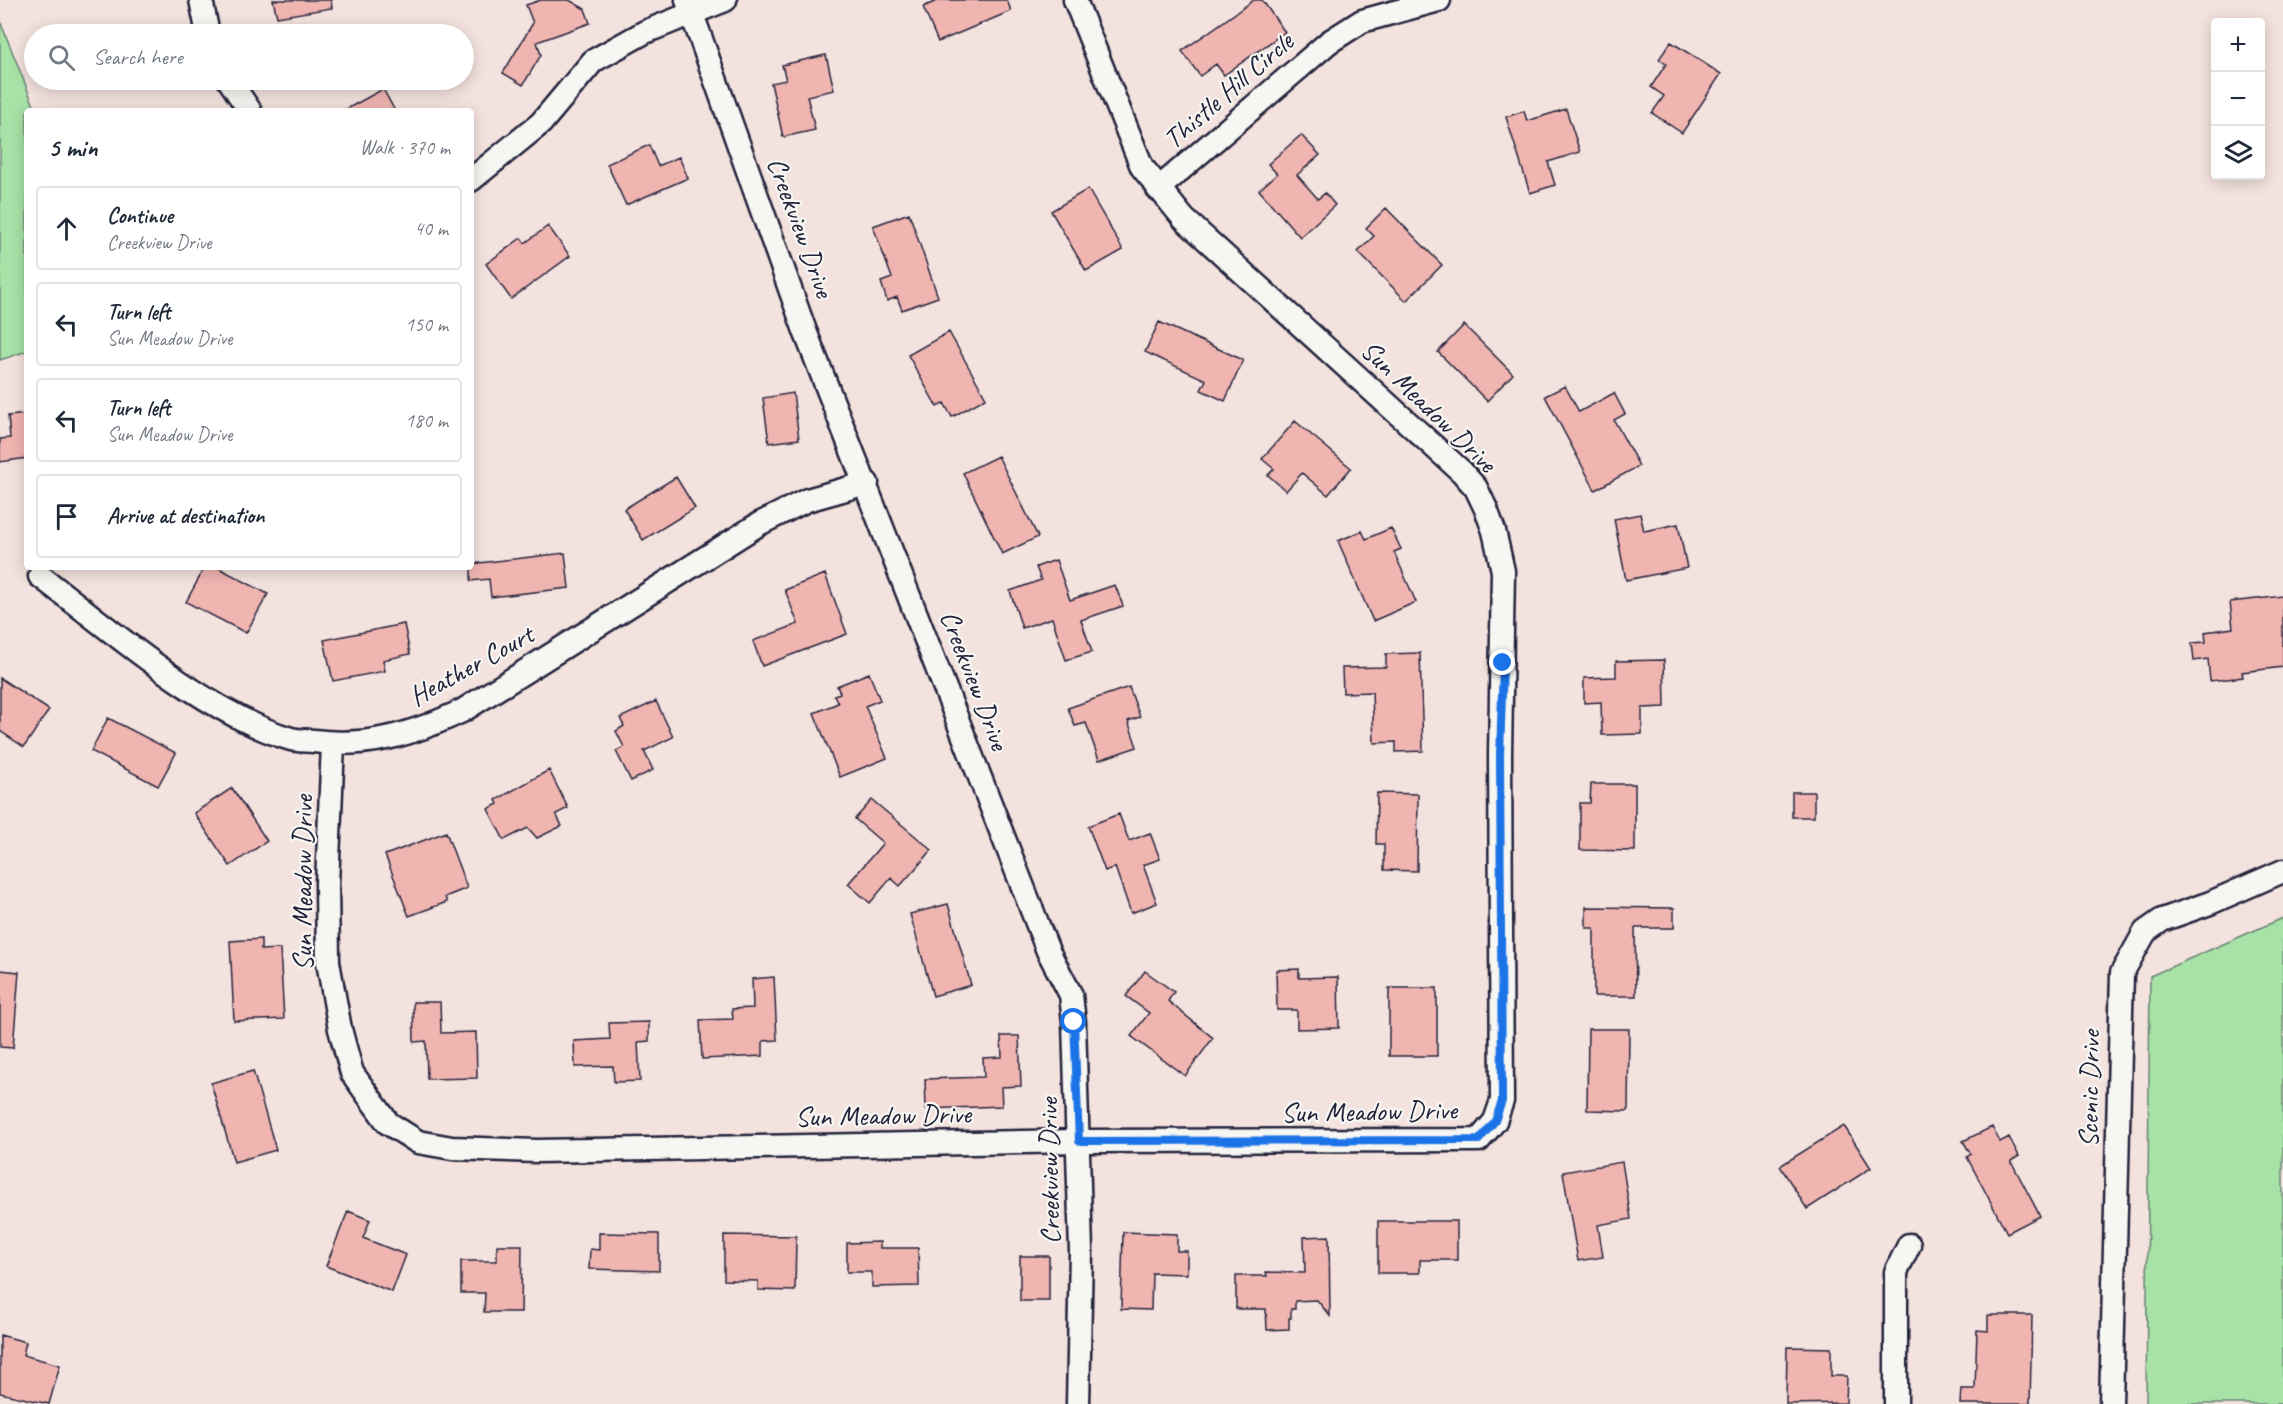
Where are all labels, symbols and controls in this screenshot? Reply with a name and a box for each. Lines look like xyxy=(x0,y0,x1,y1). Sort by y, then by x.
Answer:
map controls xyxy=(2211,18,2265,180)
button: + xyxy=(2211,18,2265,72)
street label: Thistle Hill Circle xyxy=(1156,23,1302,156)
search box xyxy=(24,24,474,90)
icon: search xyxy=(45,41,78,74)
text: Search here xyxy=(93,43,183,71)
button: − xyxy=(2211,72,2265,126)
button: layers xyxy=(2211,126,2265,180)
text: 5 min xyxy=(48,131,97,164)
text: Walk · 370 m xyxy=(360,135,450,160)
street label: Creekview Drive xyxy=(760,152,843,304)
text: Continue xyxy=(107,202,173,230)
icon: ahead xyxy=(50,212,83,245)
text: 40 m xyxy=(414,216,448,241)
text: Creekview Drive xyxy=(107,230,212,255)
text: Turn left xyxy=(107,298,171,326)
icon: left xyxy=(50,308,83,341)
text: 150 m xyxy=(405,312,448,337)
text: Sun Meadow Drive xyxy=(107,326,233,351)
street label: Sun Meadow Drive xyxy=(1354,332,1506,481)
text: Turn left xyxy=(107,394,171,422)
icon: left xyxy=(50,404,83,437)
text: 180 m xyxy=(405,408,448,433)
text: Sun Meadow Drive xyxy=(107,422,233,447)
icon: arrive xyxy=(50,500,83,533)
text: Arrive at destination xyxy=(107,502,264,530)
street label: Creekview Drive xyxy=(932,605,1018,756)
street label: Heather Court xyxy=(403,615,542,713)
route end xyxy=(1489,649,1515,675)
street label: Sun Meadow Drive xyxy=(285,793,320,971)
route start xyxy=(1060,1008,1086,1034)
street label: Scenic Drive xyxy=(2070,1028,2108,1148)
street label: Sun Meadow Drive xyxy=(1281,1092,1459,1130)
street label: Sun Meadow Drive xyxy=(795,1096,973,1134)
street label: Creekview Drive xyxy=(1030,1096,1068,1245)

